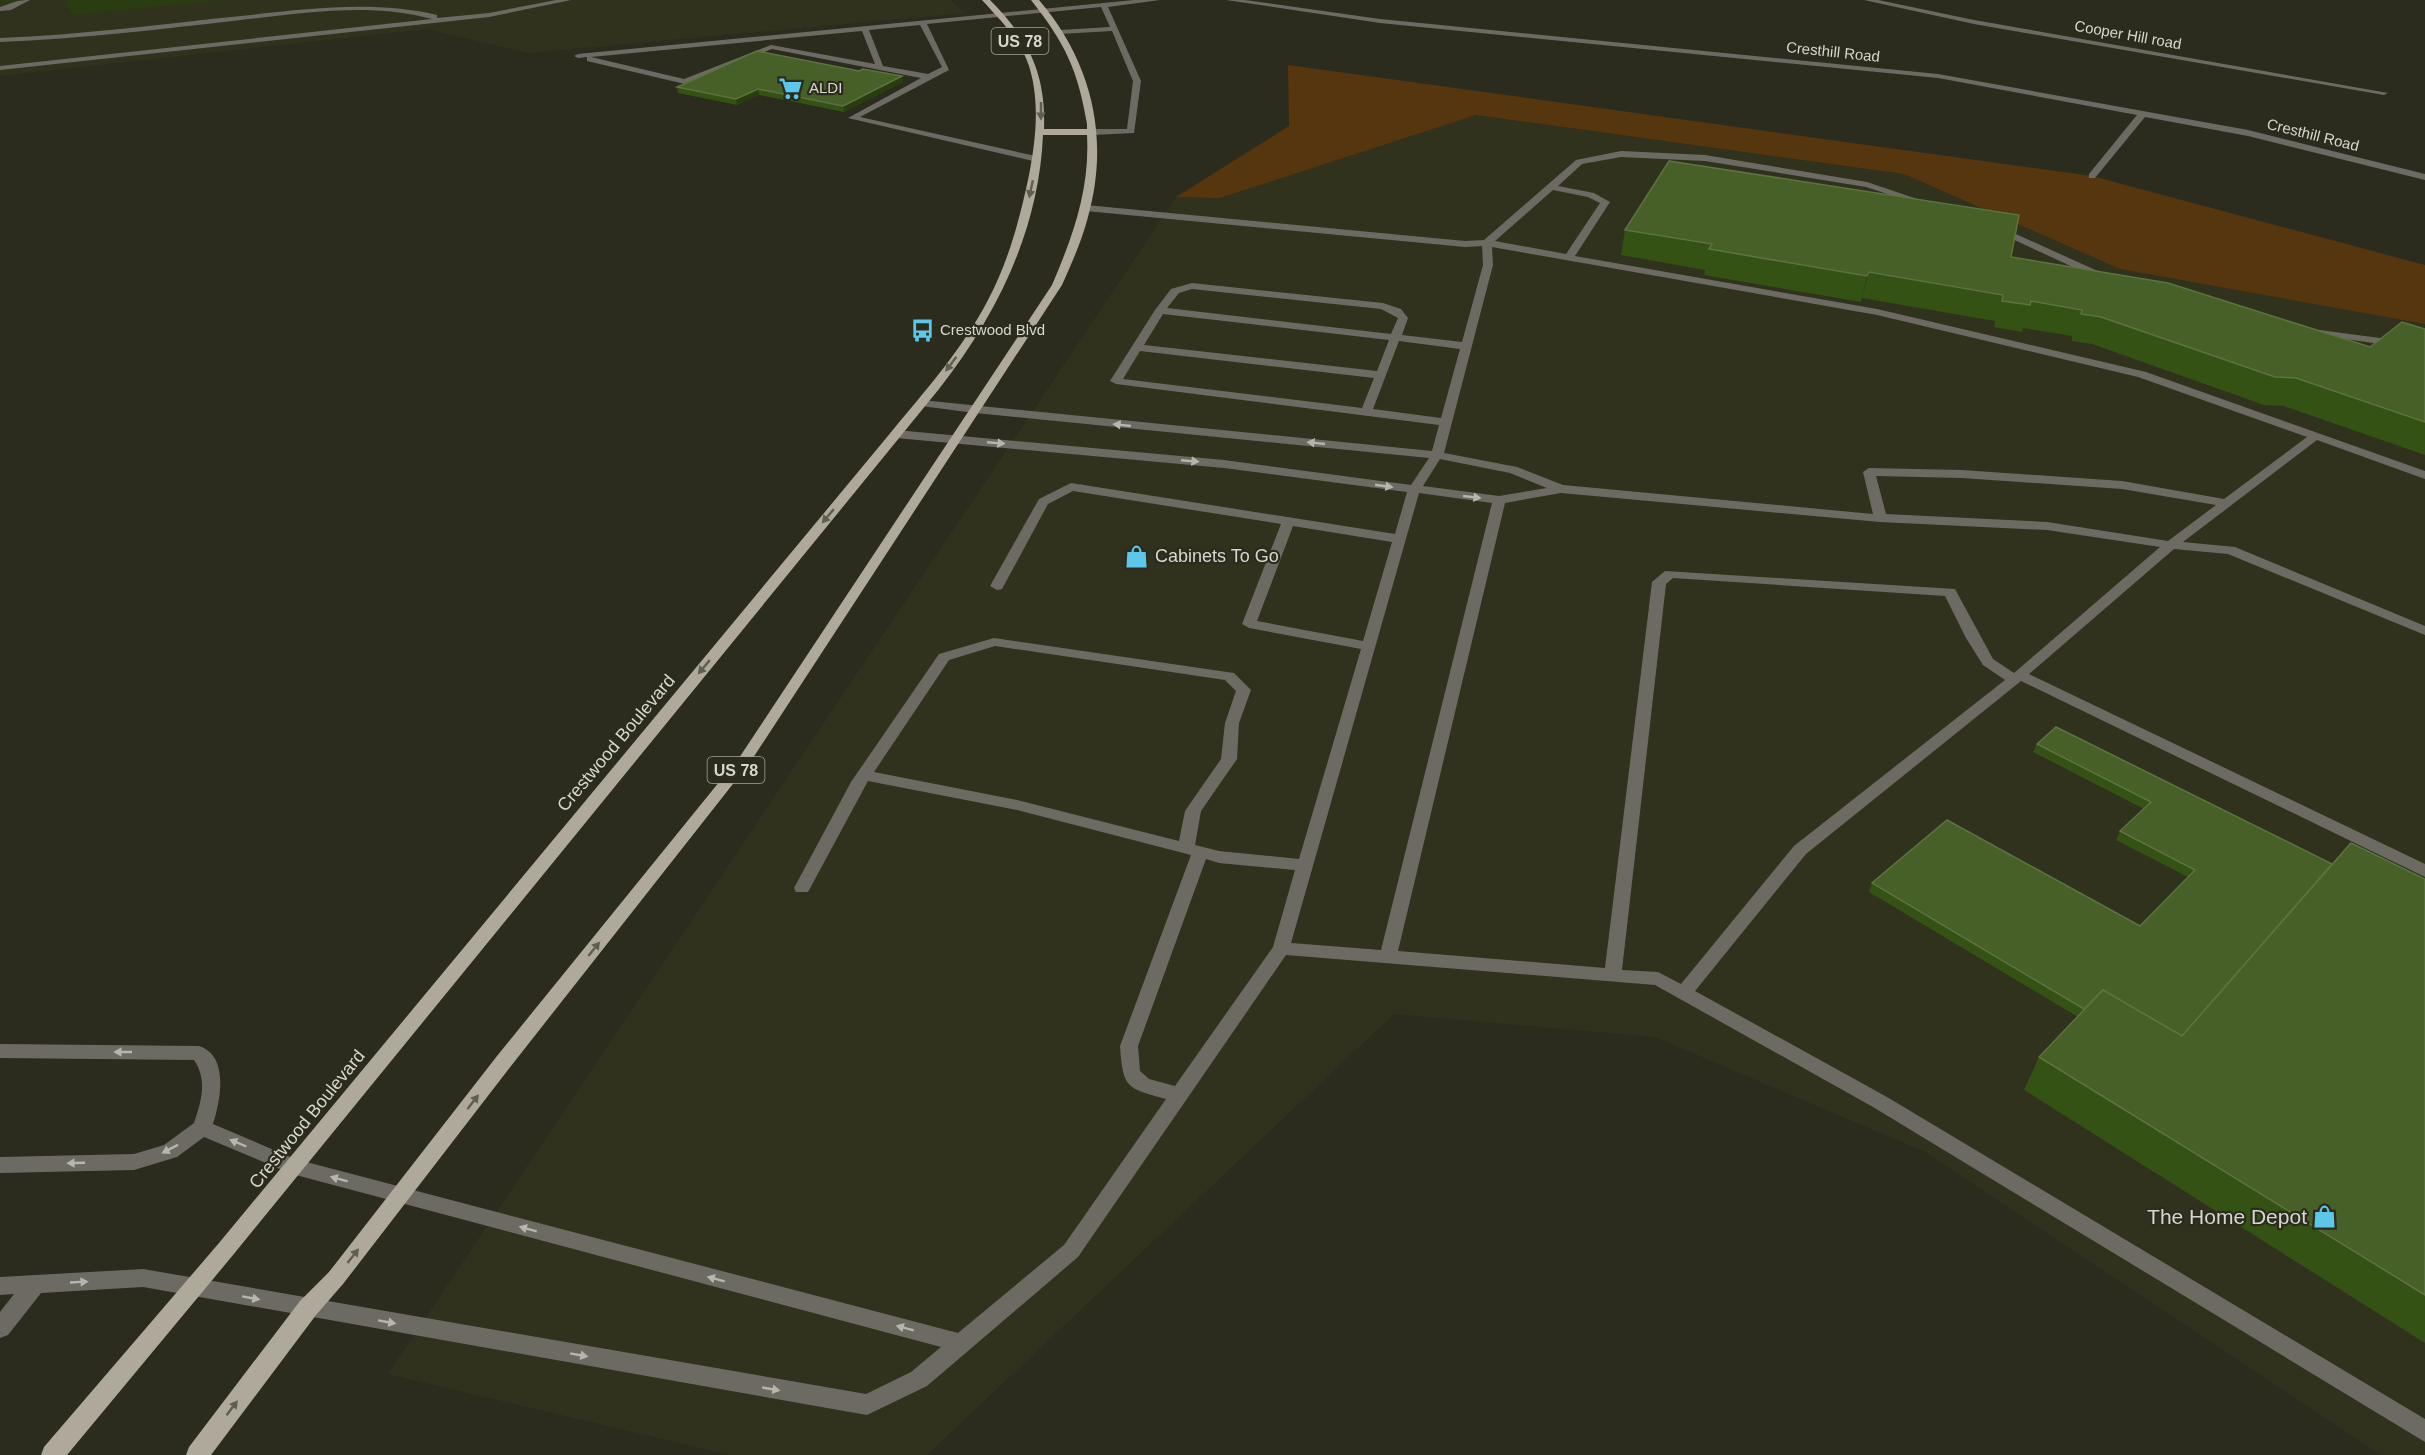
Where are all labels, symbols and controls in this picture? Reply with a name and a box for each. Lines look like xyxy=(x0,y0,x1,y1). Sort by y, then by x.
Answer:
street label: Cooper Hill road xyxy=(2073,17,2183,52)
road number: US 78 xyxy=(992,28,1048,54)
street label: Cresthill Road xyxy=(1785,38,1881,65)
supermarket icon: ALDI xyxy=(778,75,804,101)
place label: ALDI xyxy=(809,79,842,96)
one-way arrow xyxy=(1036,102,1046,121)
street label: Cresthill Road xyxy=(2265,115,2361,154)
one-way arrow xyxy=(1026,180,1035,199)
bus stop icon: Crestwood Blvd xyxy=(909,317,935,343)
place label: Crestwood Blvd xyxy=(940,321,1045,338)
one-way arrow xyxy=(945,357,957,372)
one-way arrow xyxy=(1112,420,1131,430)
one-way arrow xyxy=(987,438,1006,448)
one-way arrow xyxy=(1306,438,1325,448)
one-way arrow xyxy=(1181,456,1200,466)
one-way arrow xyxy=(1374,482,1393,491)
one-way arrow xyxy=(1463,492,1482,502)
one-way arrow xyxy=(822,508,835,524)
shop icon: Cabinets To Go xyxy=(1124,543,1150,569)
place label: Cabinets To Go xyxy=(1155,546,1279,566)
one-way arrow xyxy=(698,659,711,674)
street label: Crestwood Boulevard xyxy=(553,671,679,815)
road number: US 78 xyxy=(708,757,764,783)
one-way arrow xyxy=(587,941,600,957)
street label: Crestwood Boulevard xyxy=(245,1046,369,1192)
one-way arrow xyxy=(114,1047,133,1057)
one-way arrow xyxy=(466,1094,478,1109)
one-way arrow xyxy=(229,1138,247,1148)
one-way arrow xyxy=(162,1144,179,1154)
one-way arrow xyxy=(66,1159,85,1168)
one-way arrow xyxy=(330,1174,348,1184)
shop icon: The Home Depot xyxy=(2312,1204,2338,1230)
place label: The Home Depot xyxy=(2147,1205,2307,1228)
one-way arrow xyxy=(518,1224,537,1234)
one-way arrow xyxy=(347,1248,359,1264)
one-way arrow xyxy=(707,1274,725,1283)
one-way arrow xyxy=(69,1277,88,1286)
one-way arrow xyxy=(242,1294,261,1303)
one-way arrow xyxy=(377,1318,396,1327)
one-way arrow xyxy=(896,1323,914,1333)
one-way arrow xyxy=(569,1351,588,1360)
one-way arrow xyxy=(761,1384,780,1393)
one-way arrow xyxy=(226,1401,238,1417)

